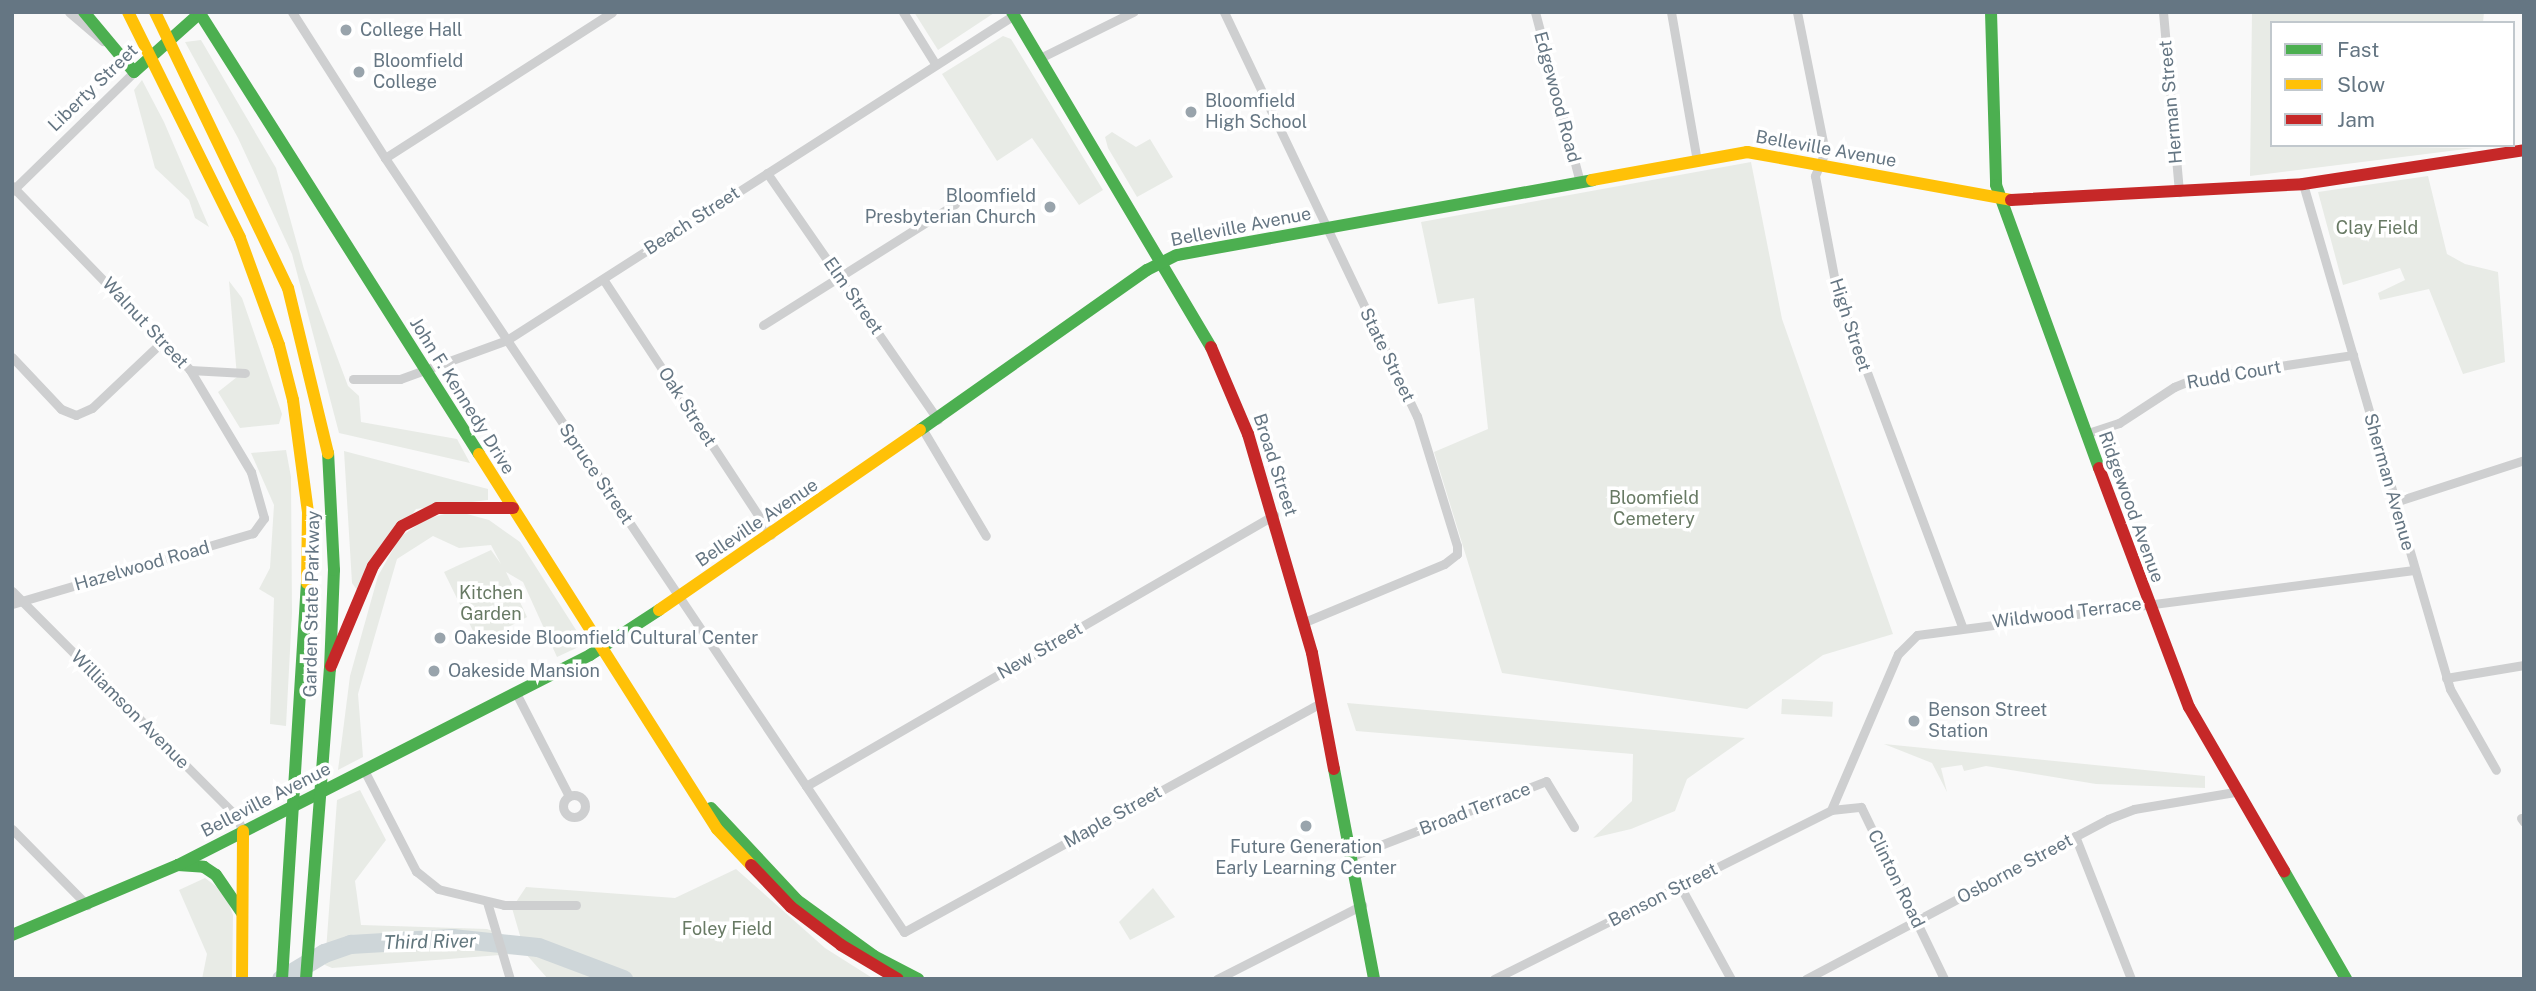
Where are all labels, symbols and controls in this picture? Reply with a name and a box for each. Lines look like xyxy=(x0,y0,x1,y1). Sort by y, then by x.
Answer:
place label: College Hall xyxy=(360,19,463,41)
legend xyxy=(2270,21,2515,147)
marker: College Hall xyxy=(338,22,354,38)
street label: Edgewood Road xyxy=(1529,29,1585,165)
text: Fast xyxy=(2337,37,2379,62)
street label: Herman Street xyxy=(2155,39,2187,165)
street label: Liberty Street xyxy=(44,40,142,136)
place label: Bloomfield College xyxy=(373,51,463,94)
marker: Bloomfield College xyxy=(351,64,367,80)
text: Slow xyxy=(2337,72,2385,97)
place label: Bloomfield High School xyxy=(1205,91,1307,134)
marker: Bloomfield High School xyxy=(1183,104,1199,120)
text: Jam xyxy=(2337,107,2375,132)
street label: Belleville Avenue xyxy=(1754,126,1898,172)
street label: Beach Street xyxy=(640,182,744,260)
place label: Bloomfield Presbyterian Church xyxy=(865,186,1036,228)
marker: Bloomfield Presbyterian Church xyxy=(1042,199,1058,215)
street label: Belleville Avenue xyxy=(1169,203,1313,251)
park label: Clay Field xyxy=(2336,217,2418,239)
street label: Elm Street xyxy=(819,253,887,339)
street label: Walnut Street xyxy=(97,273,193,373)
street label: High Street xyxy=(1825,276,1875,374)
street label: State Street xyxy=(1355,304,1419,406)
street label: John F. Kennedy Drive xyxy=(405,313,519,479)
street label: Rudd Court xyxy=(2185,356,2283,394)
street label: Oak Street xyxy=(653,363,721,451)
street label: Broad Street xyxy=(1248,411,1302,519)
street label: Sherman Avenue xyxy=(2359,411,2419,553)
street label: Spruce Street xyxy=(554,419,638,529)
street label: Ridgewood Avenue xyxy=(2094,428,2168,586)
street label: Belleville Avenue xyxy=(692,474,822,572)
park label: Bloomfield Cemetery xyxy=(1609,488,1699,530)
street label: Garden State Parkway xyxy=(300,510,324,698)
street label: Hazelwood Road xyxy=(72,536,212,596)
park label: Kitchen Garden xyxy=(459,583,523,626)
street label: Wildwood Terrace xyxy=(1991,593,2143,633)
street label: New Street xyxy=(994,618,1086,684)
place label: Oakeside Bloomfield Cultural Center xyxy=(454,627,758,649)
marker: Oakeside Bloomfield Cultural Center xyxy=(432,630,448,646)
street label: Williamson Avenue xyxy=(66,646,194,774)
place label: Oakeside Mansion xyxy=(448,660,600,682)
marker: Oakeside Mansion xyxy=(426,663,442,679)
place label: Benson Street Station xyxy=(1928,700,2047,742)
marker: Benson Street Station xyxy=(1906,713,1922,729)
street label: Belleville Avenue xyxy=(197,758,335,842)
street label: Broad Terrace xyxy=(1416,778,1534,840)
street label: Maple Street xyxy=(1060,781,1166,853)
marker: Future Generation Early Learning Center xyxy=(1298,818,1314,834)
street label: Clinton Road xyxy=(1863,826,1929,932)
street label: Osborne Street xyxy=(1954,829,2076,909)
place label: Future Generation Early Learning Center xyxy=(1215,837,1397,880)
street label: Benson Street xyxy=(1605,858,1721,932)
park label: Foley Field xyxy=(682,918,772,940)
water label: Third River xyxy=(384,930,476,954)

